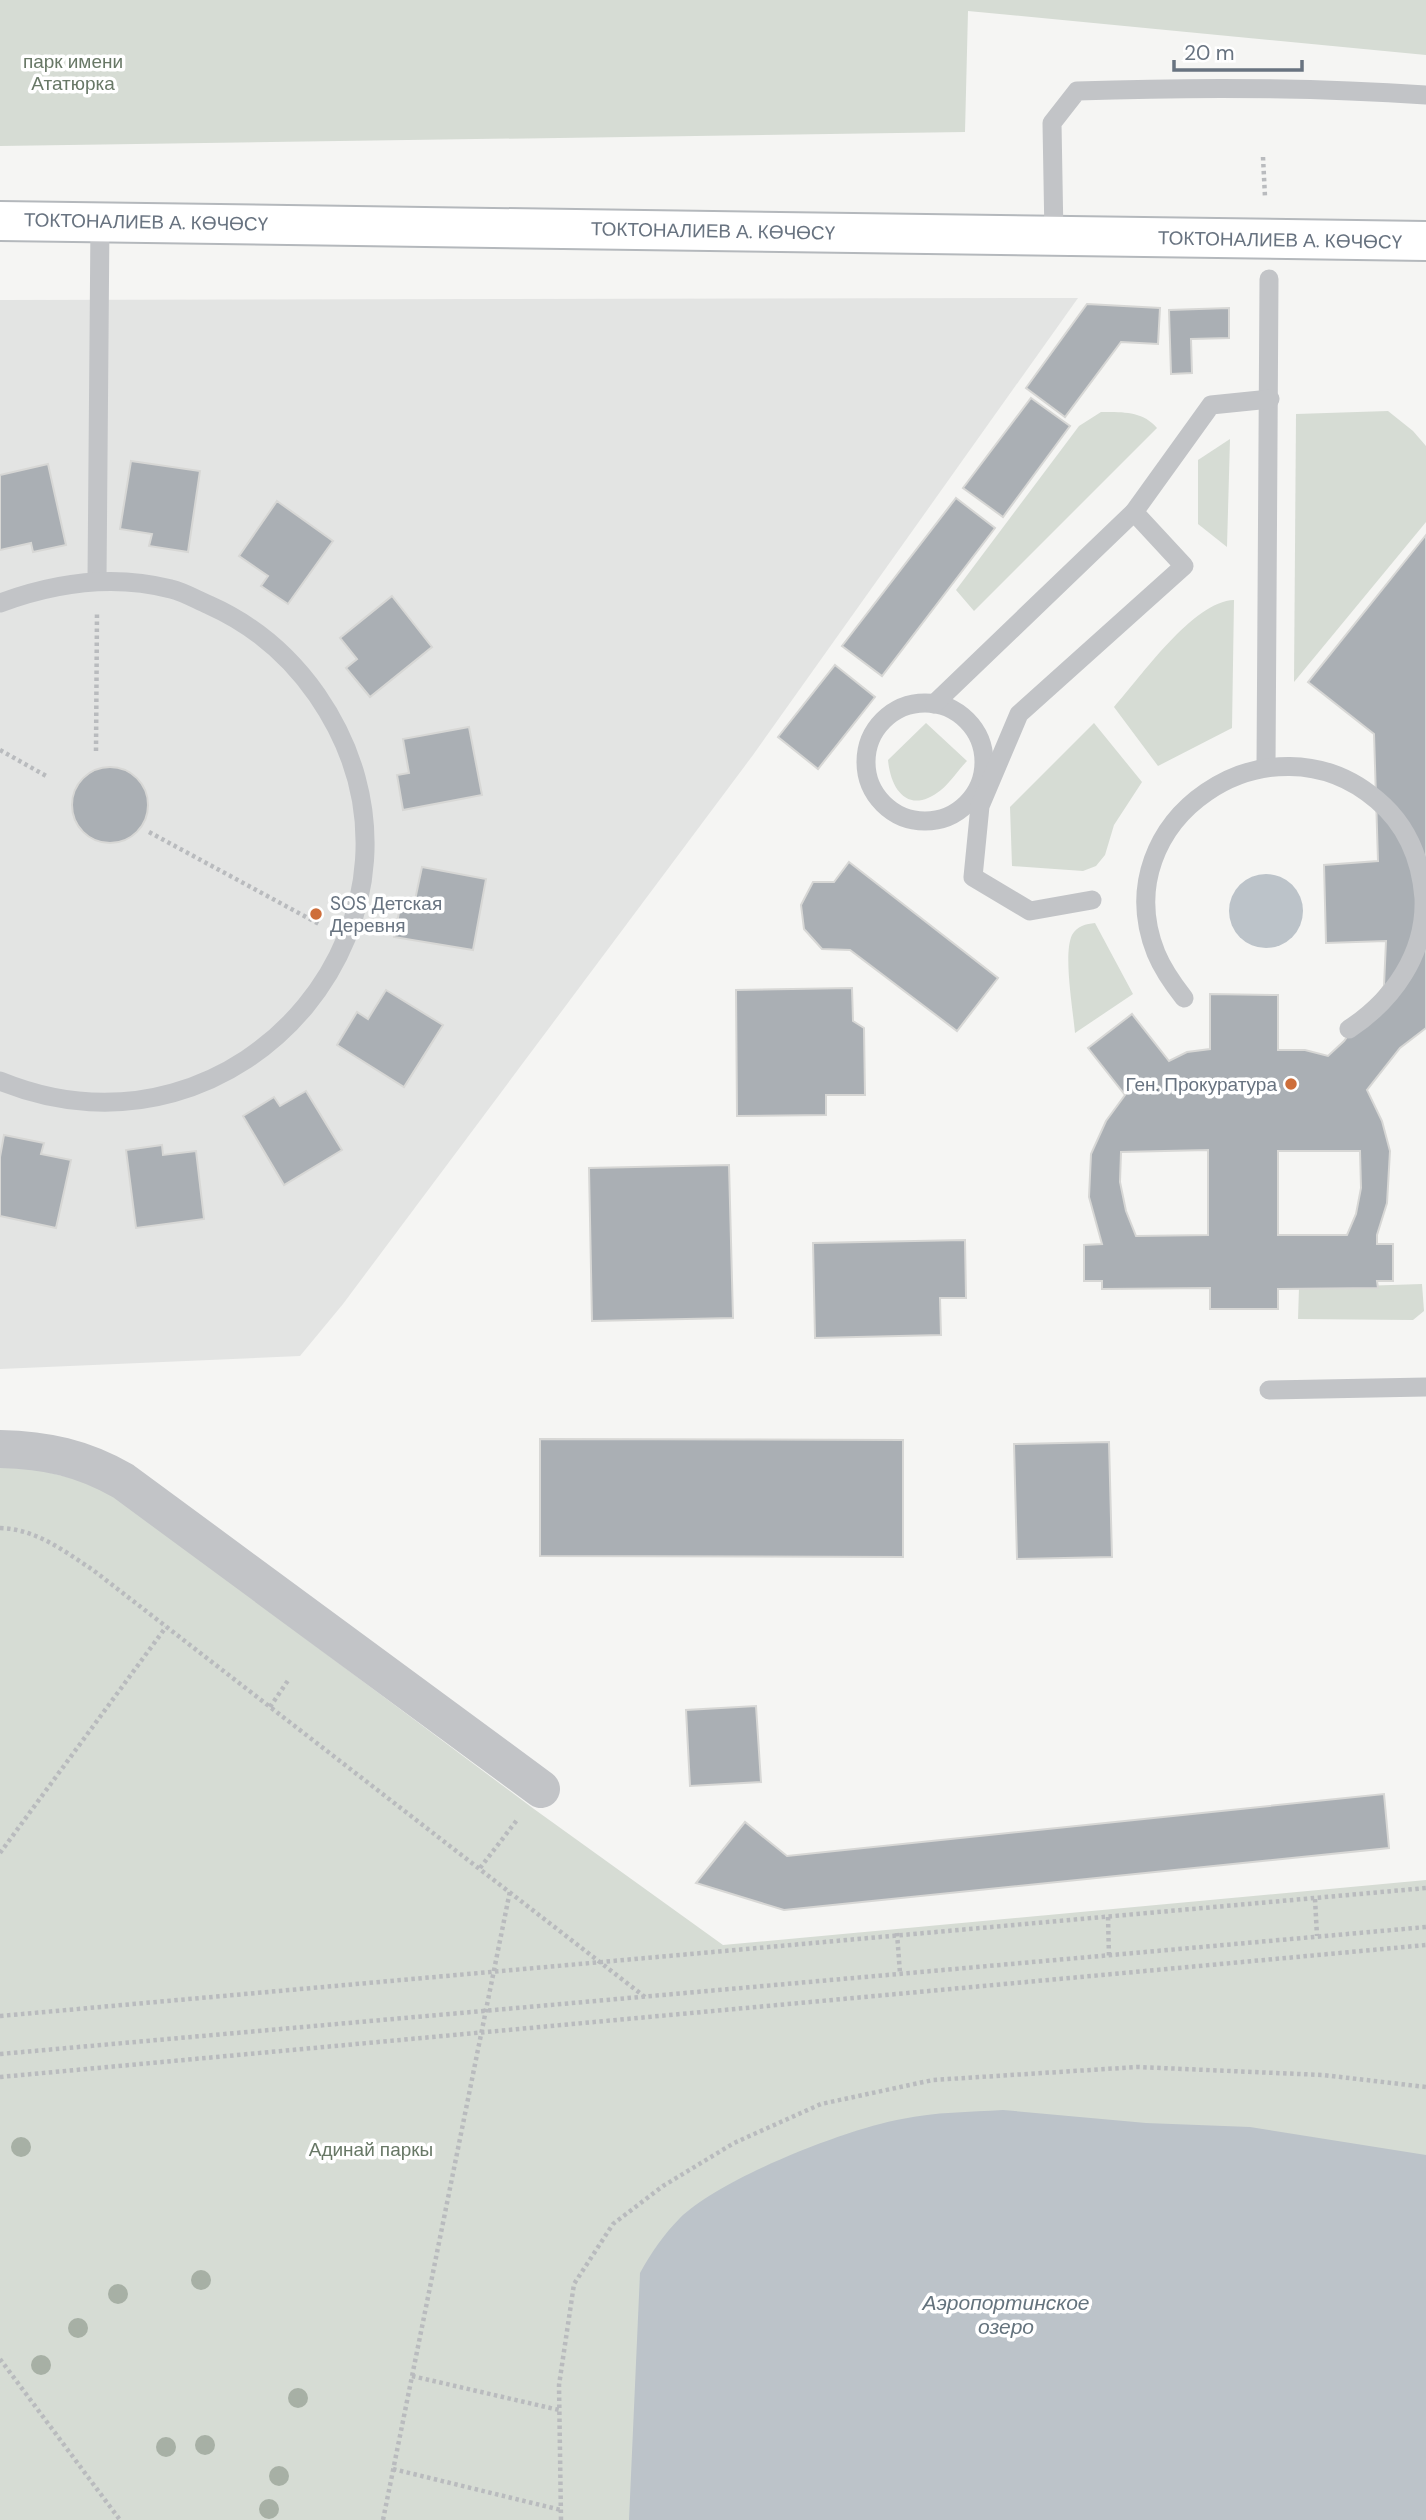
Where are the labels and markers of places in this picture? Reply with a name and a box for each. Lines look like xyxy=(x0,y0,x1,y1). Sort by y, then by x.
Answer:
place label: SOS Детская Деревня xyxy=(330,891,442,938)
marker: SOS Детская Деревня xyxy=(308,906,324,922)
place label: Ген. Прокуратура xyxy=(1125,1072,1277,1097)
marker: Ген. Прокуратура xyxy=(1283,1076,1299,1092)

